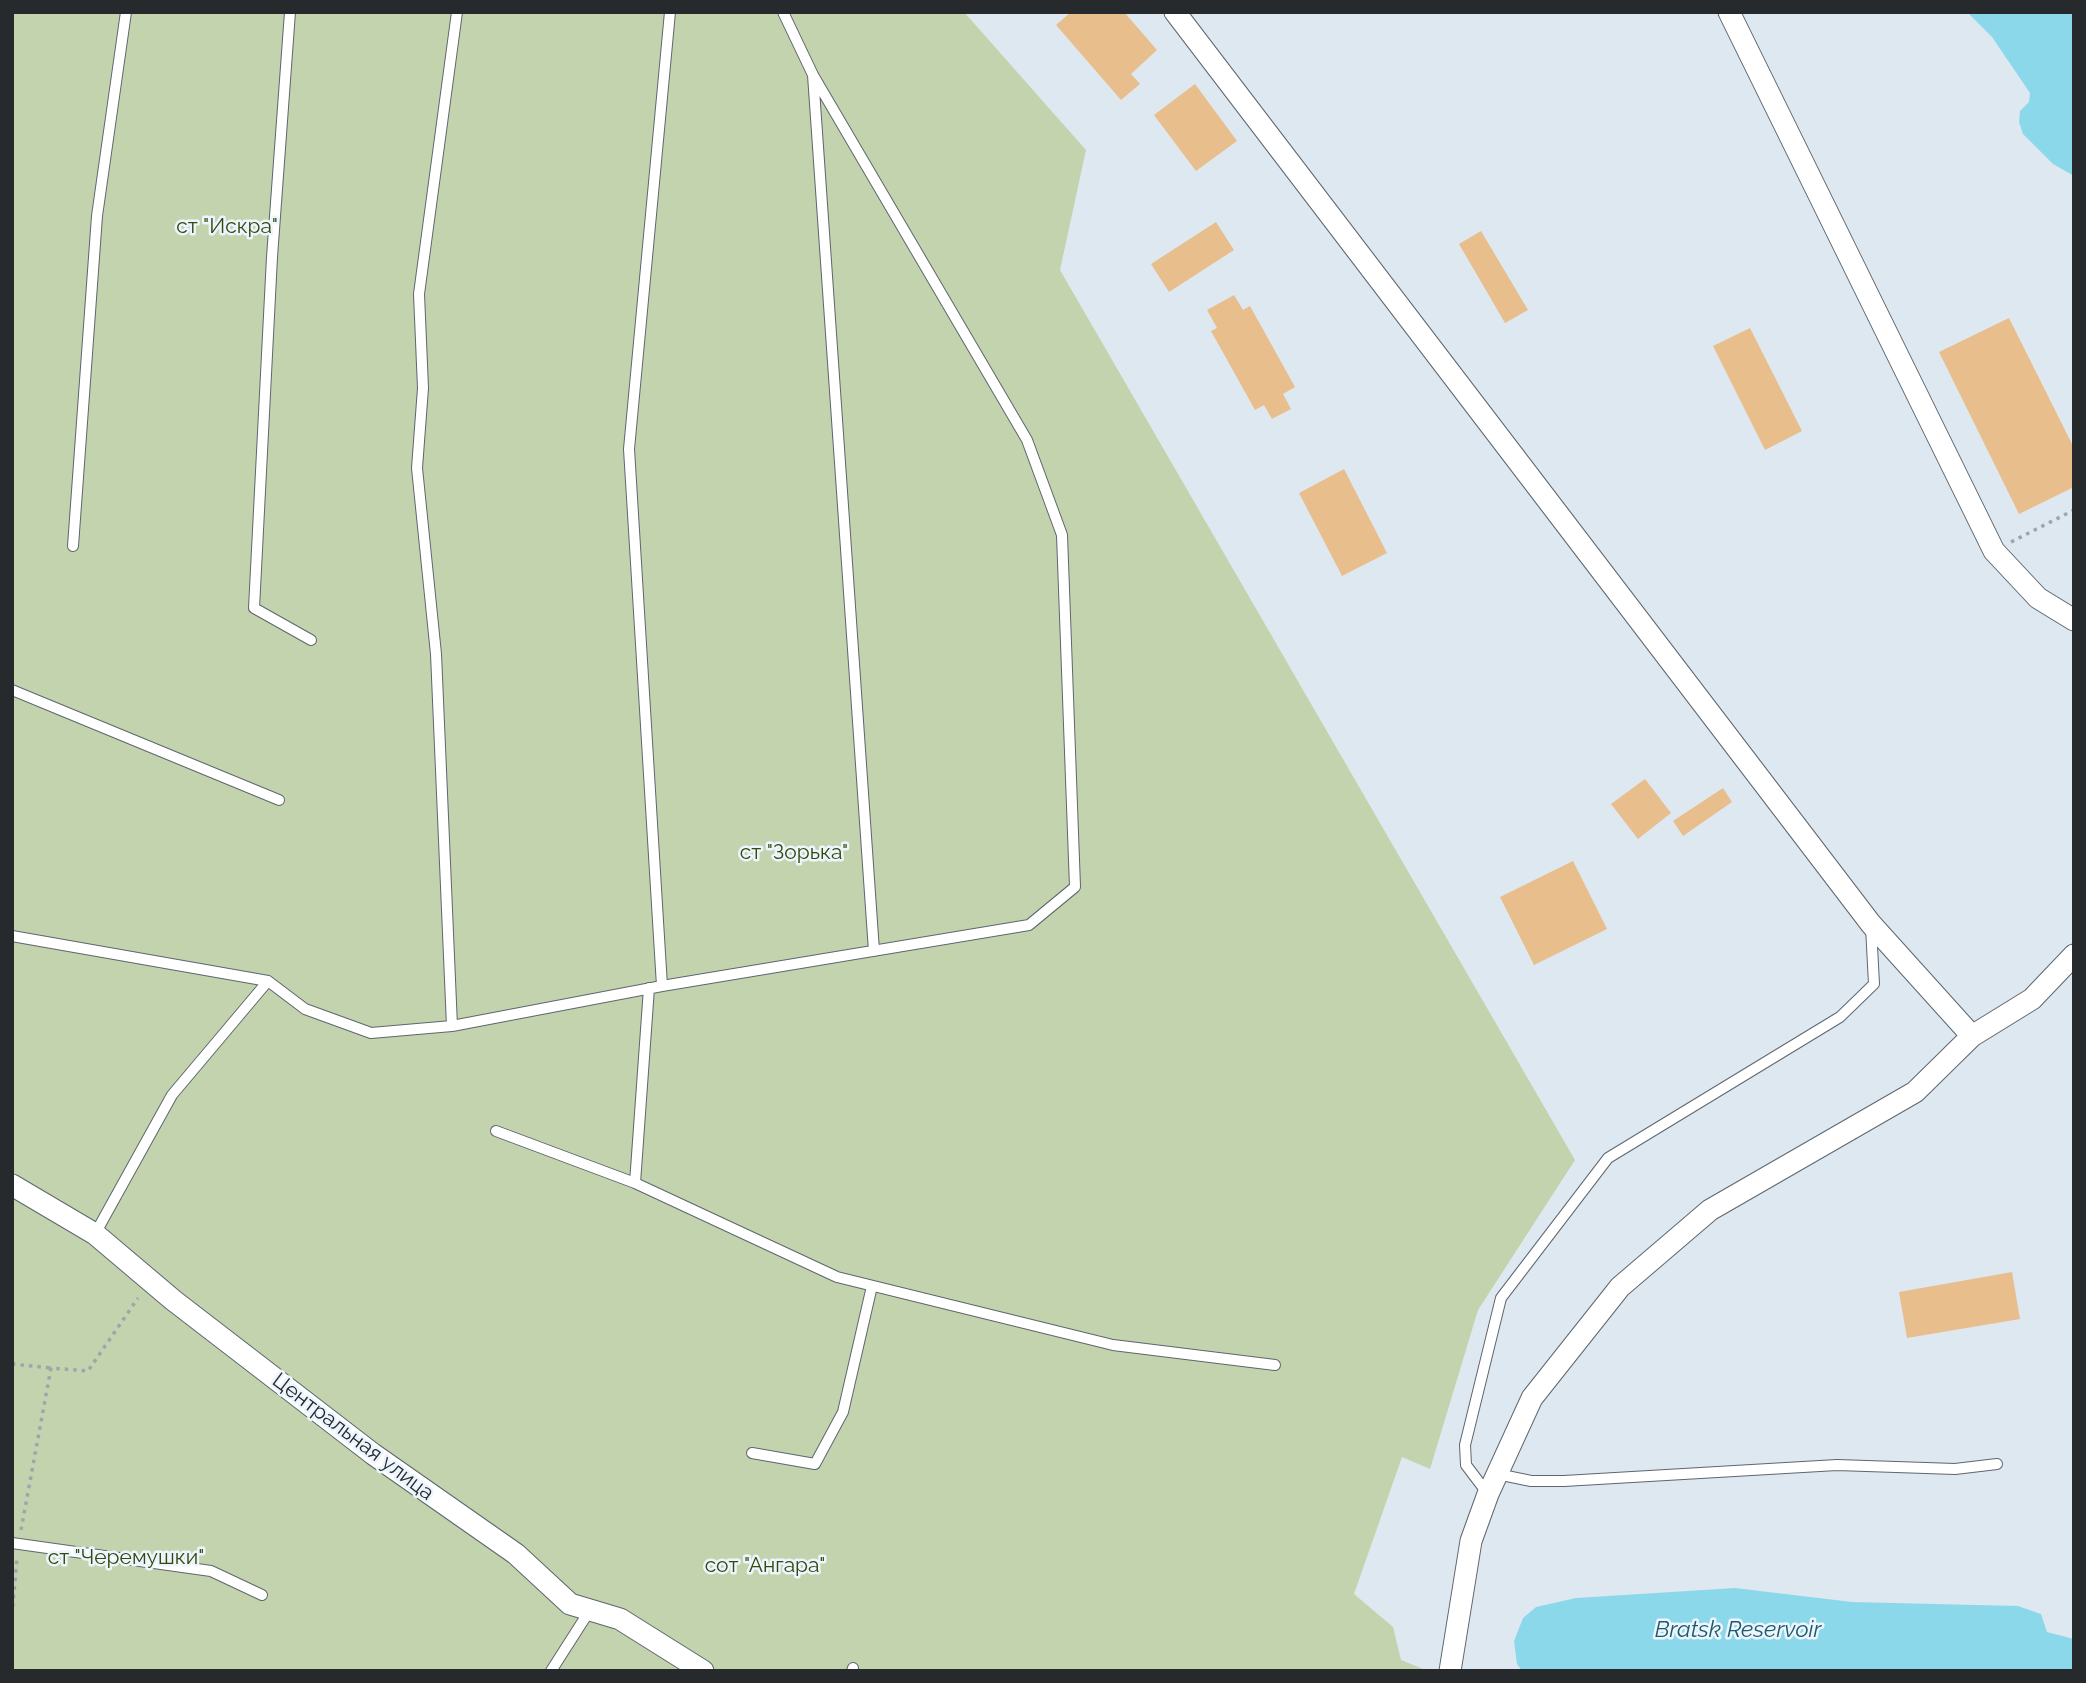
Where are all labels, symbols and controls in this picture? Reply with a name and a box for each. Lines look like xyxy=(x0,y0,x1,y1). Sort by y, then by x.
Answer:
park label: ст "Искра" xyxy=(176,214,278,240)
park label: ст "Зорька" xyxy=(740,840,848,866)
street label: Центральная улица xyxy=(267,1368,439,1506)
park label: ст "Черемушки" xyxy=(48,1545,204,1571)
park label: сот "Ангара" xyxy=(705,1553,825,1579)
water label: Bratsk Reservoir xyxy=(1655,1616,1821,1644)

